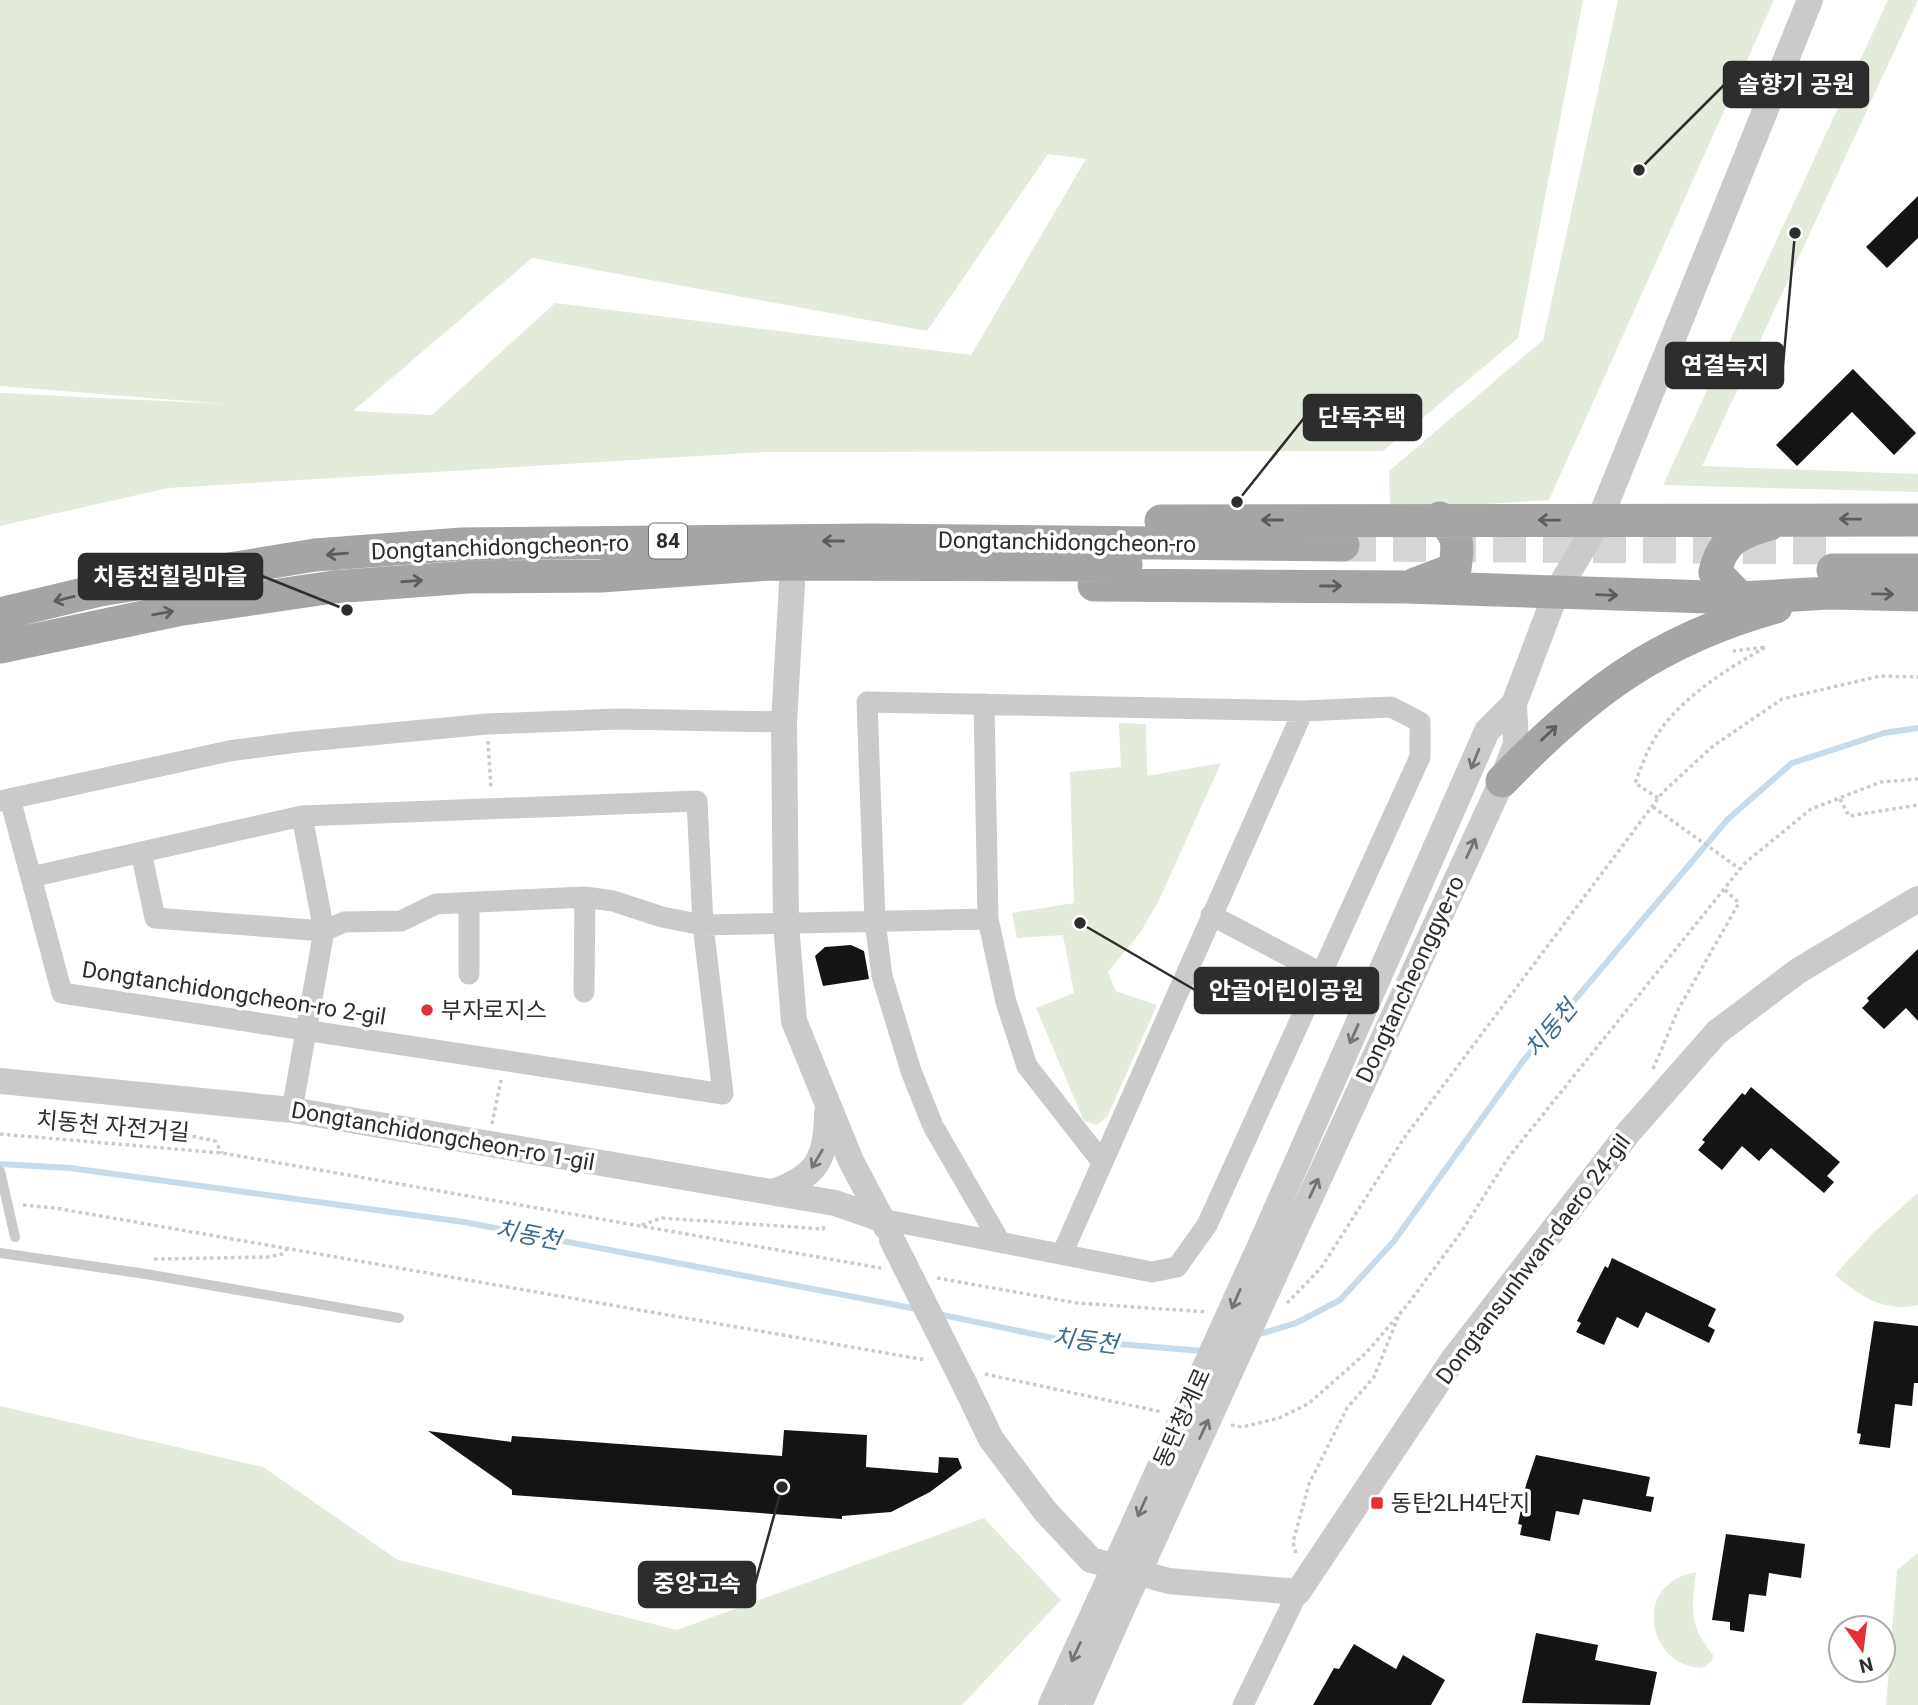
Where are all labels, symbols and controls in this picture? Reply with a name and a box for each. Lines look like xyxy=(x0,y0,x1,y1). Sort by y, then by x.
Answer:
callout: 솔향기 공원 xyxy=(1724,62,1868,107)
text: 솔향기 공원 xyxy=(1738,71,1854,99)
callout: 연결녹지 xyxy=(1666,343,1783,388)
text: 연결녹지 xyxy=(1681,352,1769,380)
callout: 단독주택 xyxy=(1304,395,1421,440)
text: 단독주택 xyxy=(1318,404,1406,432)
one-way arrow xyxy=(1839,512,1862,526)
one-way arrow xyxy=(1261,513,1284,526)
one-way arrow xyxy=(1538,513,1561,527)
road number: 84 xyxy=(649,524,687,558)
street label: Dongtanchidongcheon-ro xyxy=(938,527,1196,558)
street label: Dongtanchidongcheon-ro xyxy=(370,529,630,565)
one-way arrow xyxy=(822,534,845,548)
one-way arrow xyxy=(326,548,349,561)
callout: 치동천힐링마을 xyxy=(79,554,262,599)
text: 치동천힐링마을 xyxy=(93,563,247,591)
one-way arrow xyxy=(401,574,423,587)
one-way arrow xyxy=(1319,579,1342,593)
one-way arrow xyxy=(1872,587,1895,601)
one-way arrow xyxy=(1595,588,1618,601)
one-way arrow xyxy=(53,593,76,606)
one-way arrow xyxy=(151,606,174,619)
one-way arrow xyxy=(1541,724,1558,741)
one-way arrow xyxy=(1468,747,1481,769)
one-way arrow xyxy=(1465,837,1478,859)
street label: Dongtancheonggye-ro xyxy=(1351,872,1470,1087)
street label: Dongtanchidongcheon-ro 2-gil xyxy=(80,956,388,1031)
callout: 안골어린이공원 xyxy=(1195,968,1378,1013)
text: 안골어린이공원 xyxy=(1209,977,1363,1005)
water label: 치동천 xyxy=(1519,992,1585,1063)
place label: 부자로지스 xyxy=(441,997,547,1024)
marker: 부자로지스 xyxy=(419,1002,435,1018)
one-way arrow xyxy=(1347,1023,1360,1044)
street label: Dongtanchidongcheon-ro 1-gil xyxy=(289,1097,597,1176)
street label: 치동천 자전거길 xyxy=(35,1106,191,1147)
street label: Dongtansunhwan-daero 24-gil xyxy=(1431,1129,1636,1390)
one-way arrow xyxy=(810,1149,824,1169)
one-way arrow xyxy=(1308,1177,1321,1199)
water label: 치동천 xyxy=(493,1215,566,1256)
one-way arrow xyxy=(1229,1288,1242,1309)
water label: 치동천 xyxy=(1050,1323,1122,1359)
street label: 동탄청계로 xyxy=(1149,1364,1216,1472)
one-way arrow xyxy=(1198,1418,1211,1440)
place label: 동탄2LH4단지 xyxy=(1391,1490,1530,1517)
one-way arrow xyxy=(1135,1495,1148,1517)
marker: 동탄2LH4단지 xyxy=(1369,1495,1385,1511)
callout: 중앙고속 xyxy=(639,1562,755,1607)
text: 중앙고속 xyxy=(653,1570,741,1598)
north arrow xyxy=(1827,1614,1897,1684)
one-way arrow xyxy=(1069,1641,1082,1662)
text: N xyxy=(1857,1652,1875,1678)

